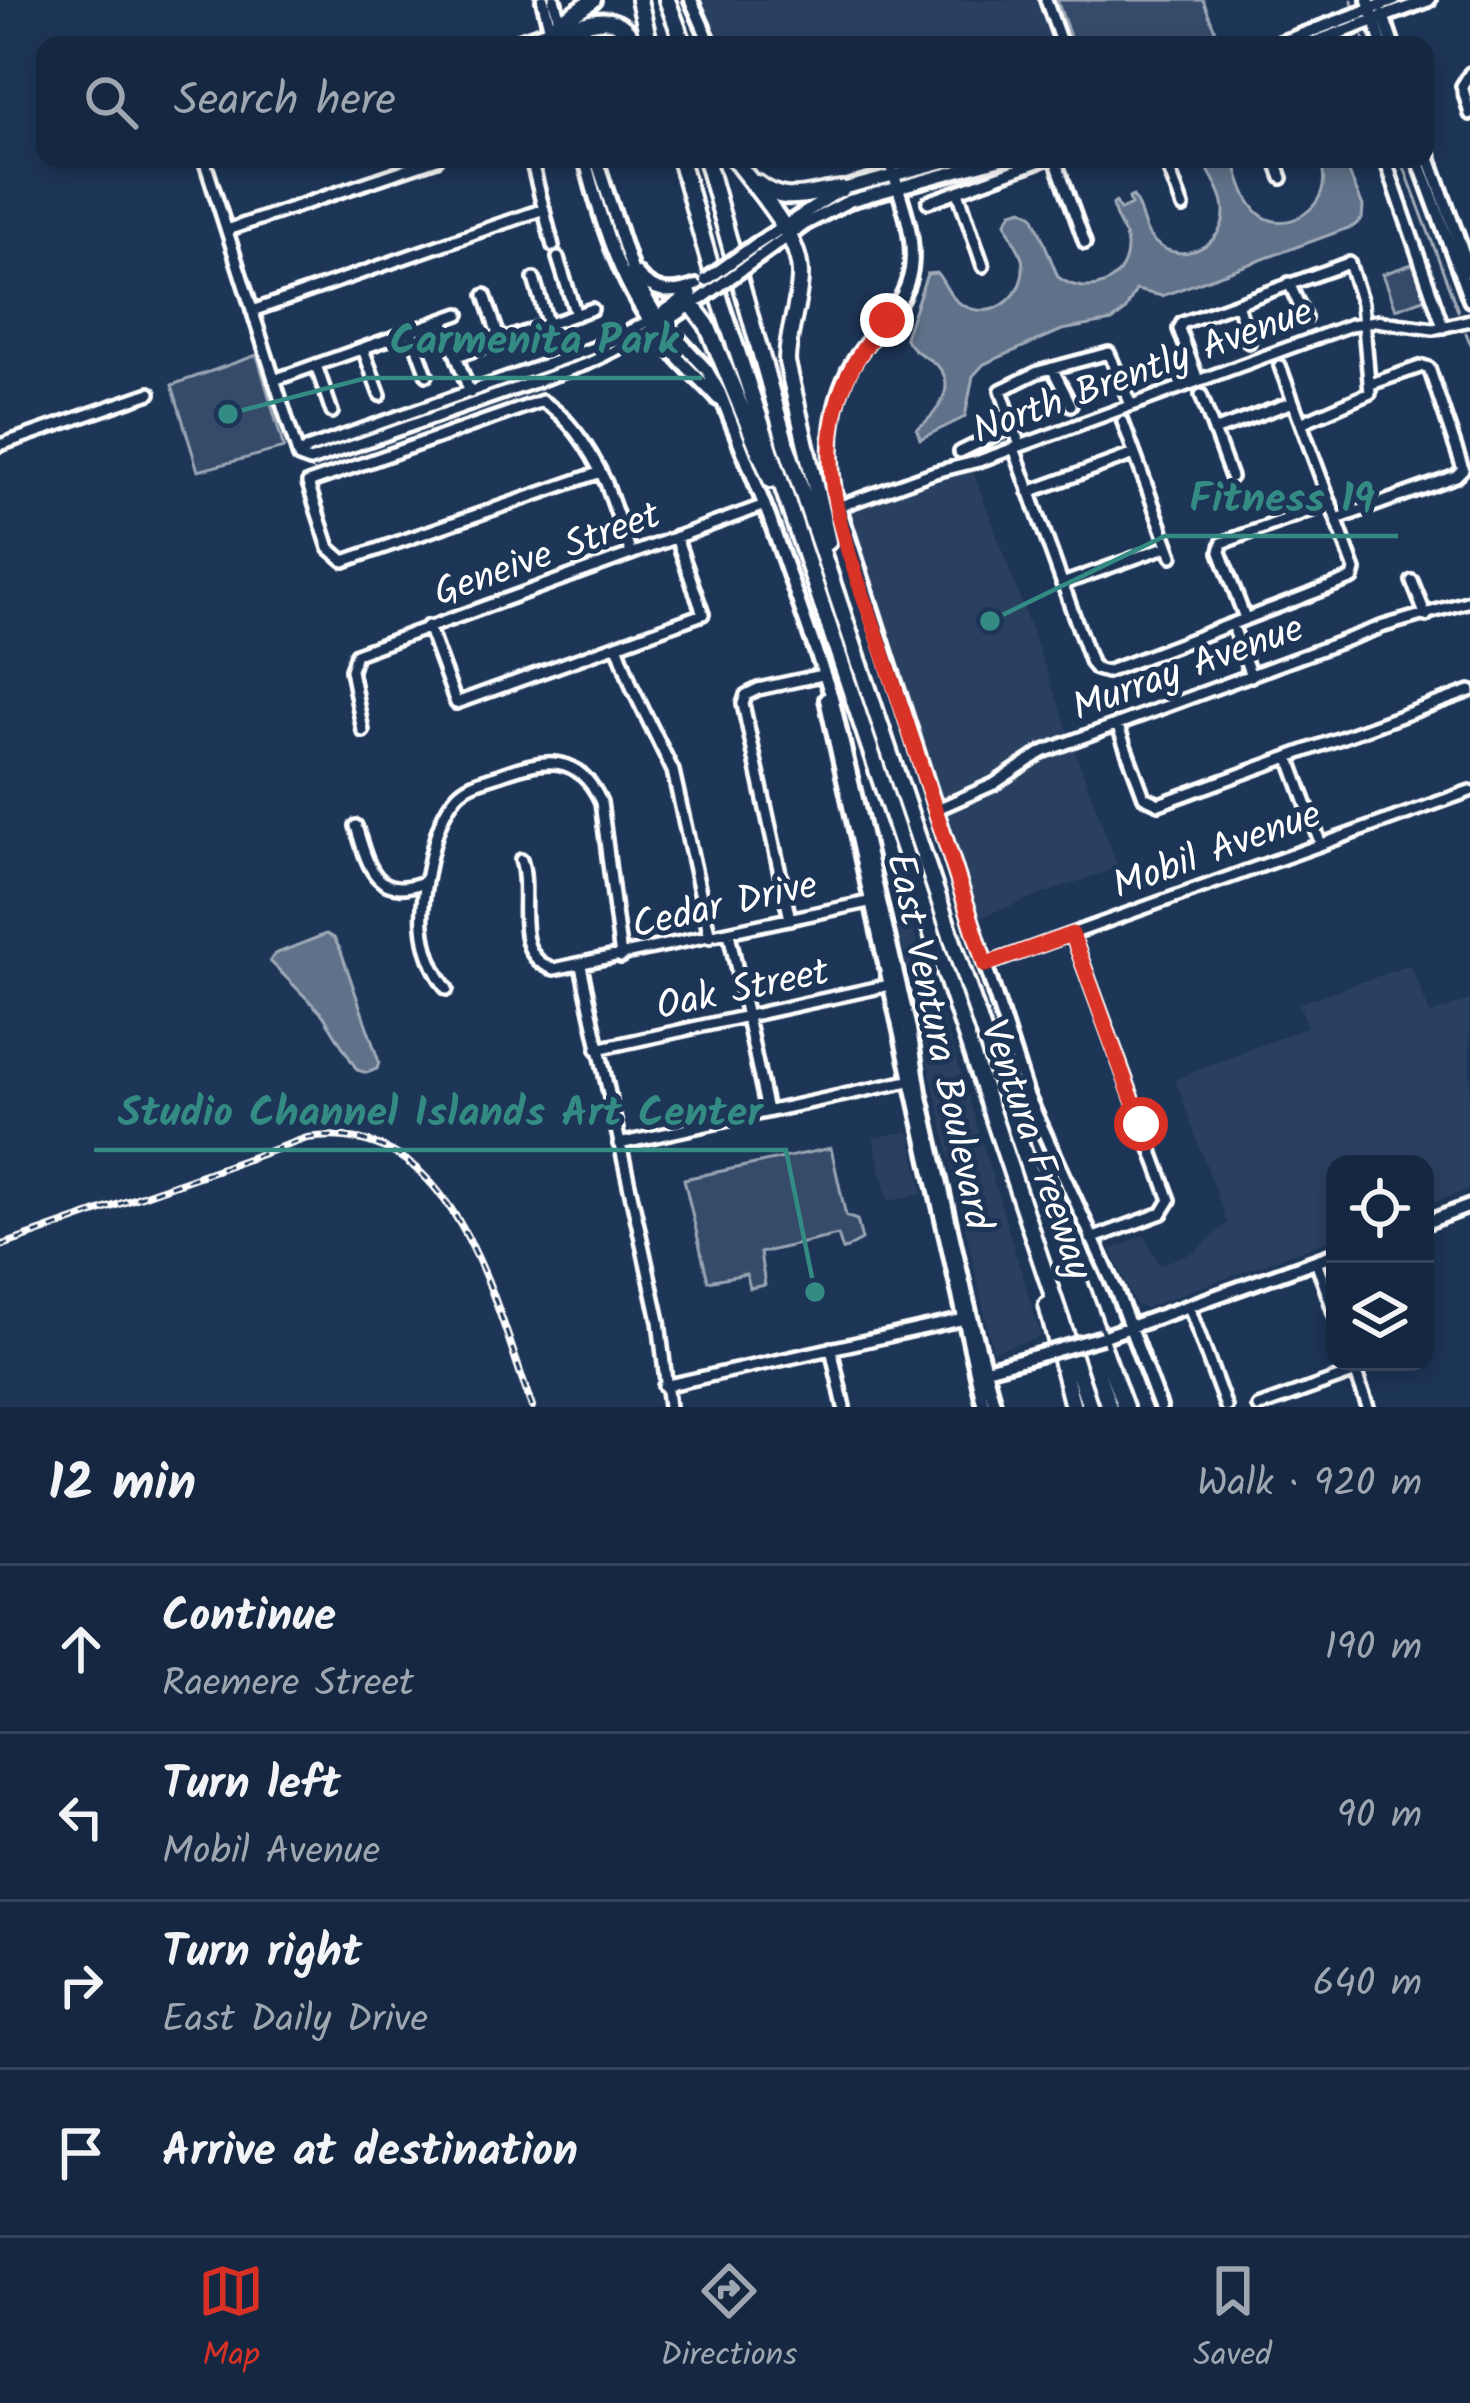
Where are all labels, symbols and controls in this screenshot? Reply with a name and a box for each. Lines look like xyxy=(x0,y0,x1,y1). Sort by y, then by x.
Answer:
search box xyxy=(36,36,1434,168)
text: Search here xyxy=(174,66,396,138)
icon: search xyxy=(78,69,144,135)
street label: North Brently Avenue xyxy=(965,282,1322,463)
route end xyxy=(860,293,914,347)
callout: Carmenita Park xyxy=(366,300,702,378)
text: Carmenita Park xyxy=(390,309,680,376)
callout: Fitness 19 xyxy=(1165,458,1398,536)
text: Fitness 19 xyxy=(1189,467,1375,534)
street label: Geneive Street xyxy=(425,486,670,626)
street label: Murray Avenue xyxy=(1064,599,1313,740)
street label: Mobil Avenue xyxy=(1104,785,1330,918)
street label: East Ventura Boulevard xyxy=(867,848,1008,1237)
street label: Cedar Drive xyxy=(626,855,824,958)
street label: Oak Street xyxy=(651,942,836,1039)
street label: Ventura Freeway xyxy=(961,1012,1108,1289)
callout: Studio Channel Islands Art Center xyxy=(94,1072,786,1150)
text: Studio Channel Islands Art Center xyxy=(118,1081,764,1148)
route start xyxy=(1114,1097,1168,1151)
map controls xyxy=(1326,1155,1434,1371)
button: locate xyxy=(1326,1155,1434,1263)
button: layers xyxy=(1326,1263,1434,1371)
text: 12 min xyxy=(48,1445,196,1526)
text: Walk · 920 m xyxy=(1197,1454,1422,1516)
text: Continue xyxy=(162,1582,336,1654)
icon: ahead xyxy=(48,1616,114,1682)
text: 190 m xyxy=(1325,1618,1422,1680)
text: Raemere Street xyxy=(162,1654,414,1716)
text: Turn left xyxy=(162,1750,341,1822)
icon: left xyxy=(48,1784,114,1850)
text: 90 m xyxy=(1337,1786,1422,1848)
text: Mobil Avenue xyxy=(162,1822,380,1884)
text: Turn right xyxy=(162,1918,362,1990)
icon: right xyxy=(48,1952,114,2018)
text: 640 m xyxy=(1313,1954,1422,2016)
text: East Daily Drive xyxy=(162,1990,428,2052)
text: Arrive at destination xyxy=(162,2117,578,2189)
icon: arrive xyxy=(48,2120,114,2186)
tab: Map xyxy=(198,2258,264,2383)
tab: Directions xyxy=(660,2258,797,2383)
tab: Saved xyxy=(1194,2258,1272,2383)

